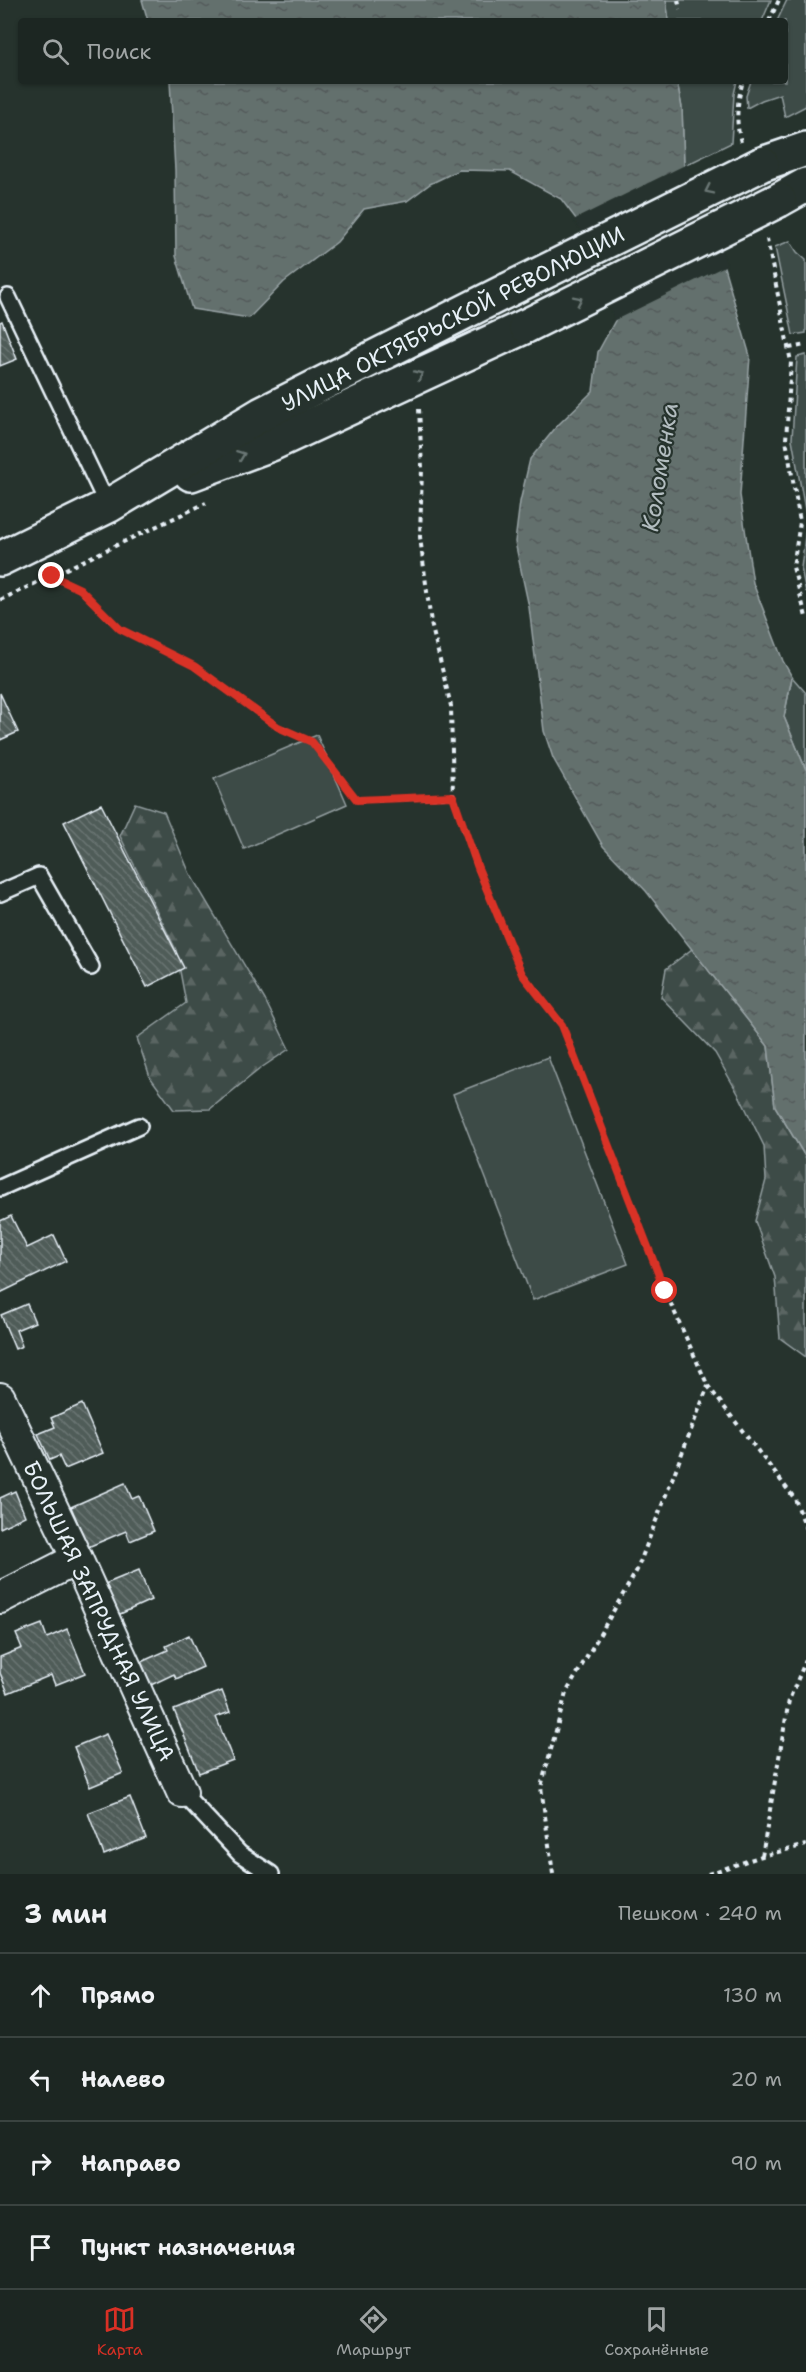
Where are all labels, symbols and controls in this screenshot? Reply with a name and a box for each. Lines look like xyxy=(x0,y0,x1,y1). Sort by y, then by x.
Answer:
search box xyxy=(18,18,788,84)
icon: search xyxy=(39,35,72,68)
text: Поиск xyxy=(87,37,151,66)
one-way arrow xyxy=(705,183,716,194)
street label: УЛИЦА ОКТЯБРЬСКОЙ РЕВОЛЮЦИИ xyxy=(277,220,629,418)
one-way arrow xyxy=(572,295,583,307)
one-way arrow xyxy=(413,371,424,383)
water label: Коломенка xyxy=(634,400,686,534)
one-way arrow xyxy=(235,450,246,462)
route end xyxy=(38,562,64,588)
route start xyxy=(651,1277,677,1303)
street label: БОЛЬШАЯ ЗАПРУДНАЯ УЛИЦА xyxy=(16,1456,182,1766)
text: 3 мин xyxy=(24,1896,107,1931)
text: Пешком · 240 m xyxy=(618,1900,782,1926)
icon: ahead xyxy=(24,1979,57,2012)
text: Прямо xyxy=(81,1981,155,2010)
text: 130 m xyxy=(723,1982,782,2008)
icon: left xyxy=(24,2063,57,2096)
text: Налево xyxy=(81,2065,165,2094)
text: 20 m xyxy=(731,2066,782,2092)
icon: right xyxy=(24,2147,57,2180)
text: Направо xyxy=(81,2149,181,2178)
text: 90 m xyxy=(730,2150,782,2176)
icon: arrive xyxy=(24,2231,57,2264)
text: Пункт назначения xyxy=(81,2233,295,2262)
tab: Карта xyxy=(97,2303,143,2360)
tab: Маршрут xyxy=(336,2303,411,2360)
tab: Сохранённые xyxy=(605,2303,709,2360)

